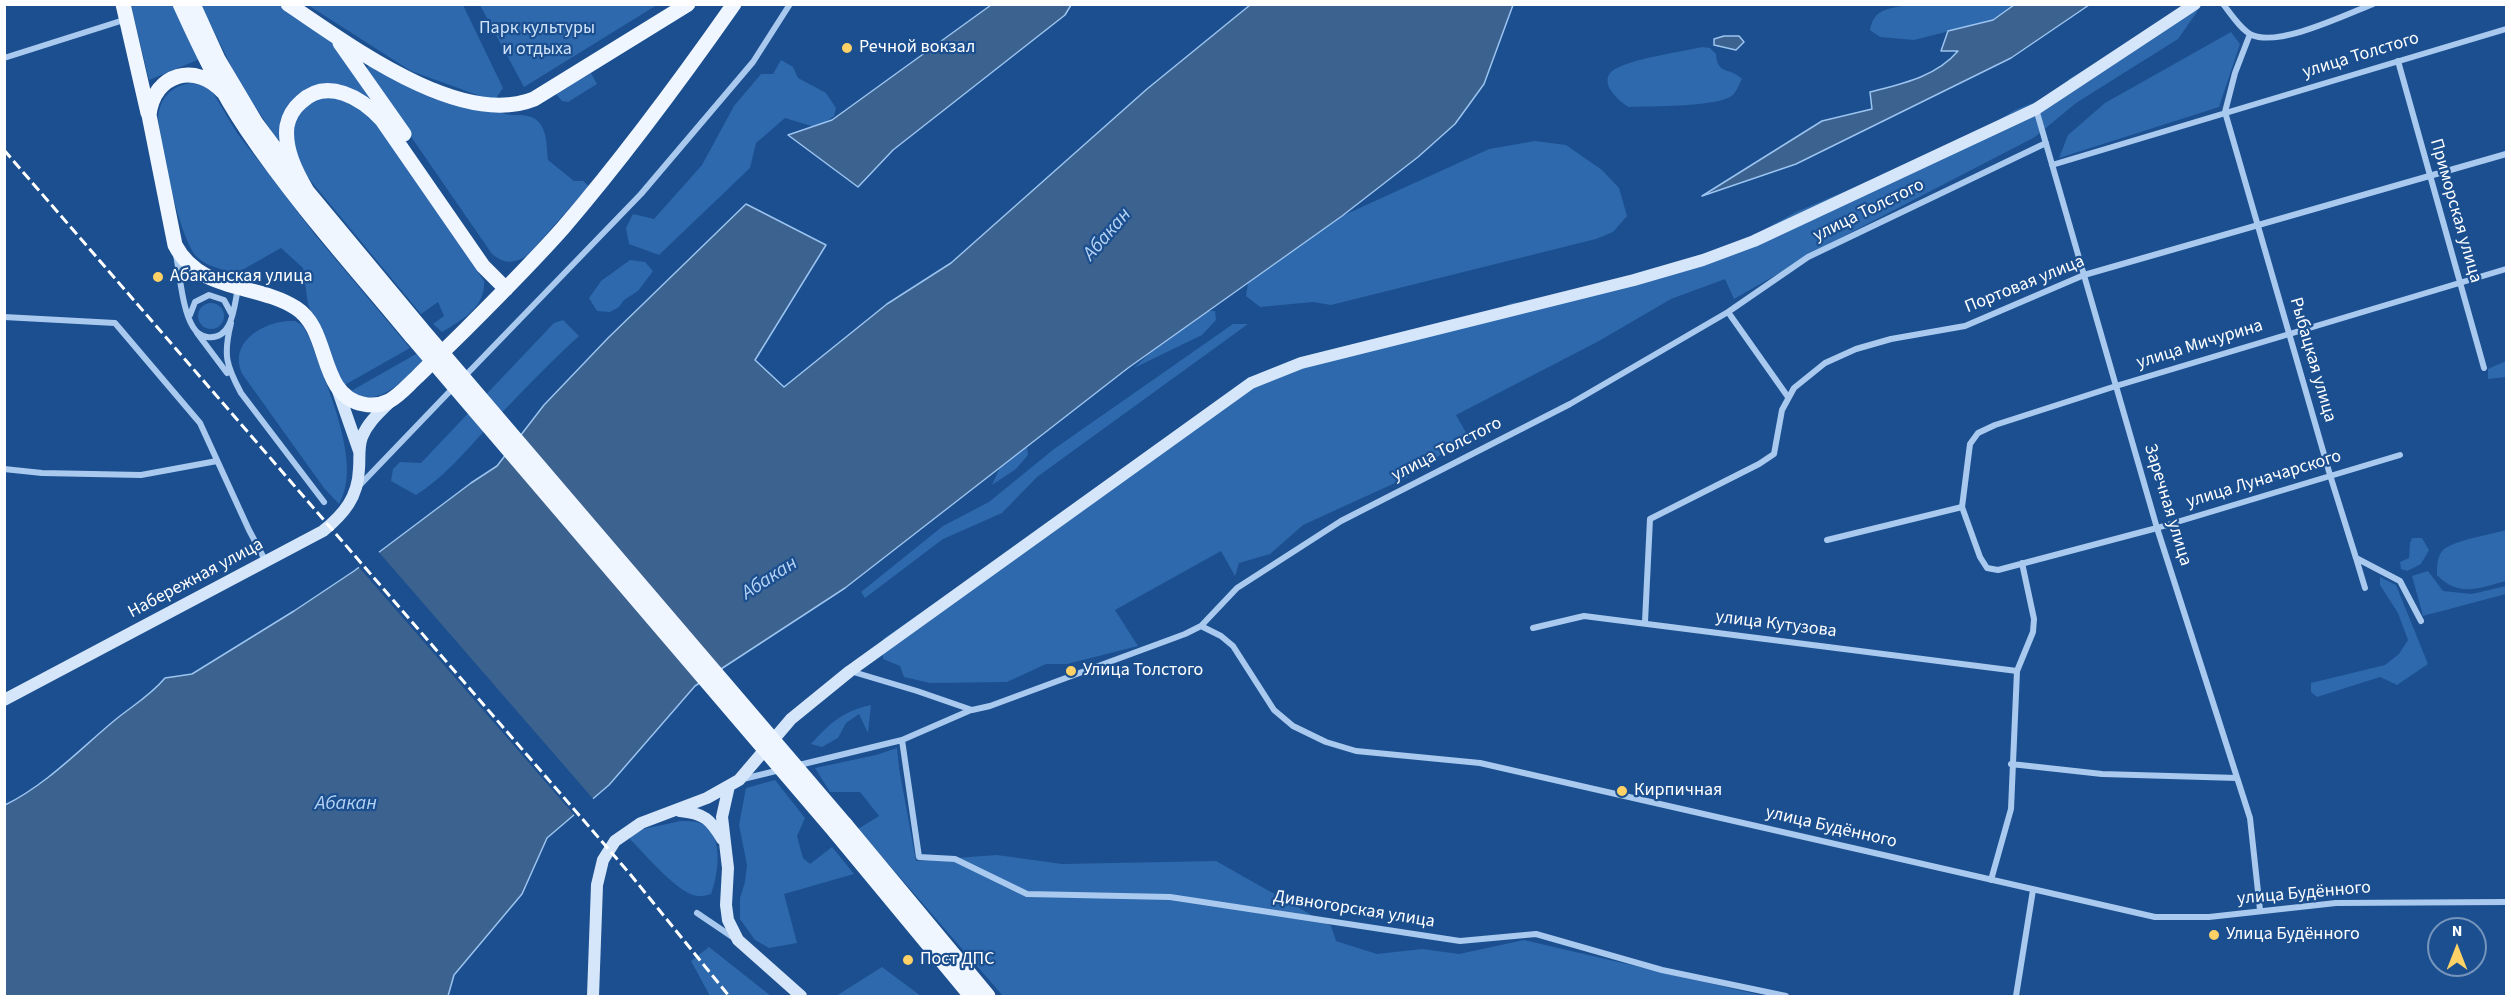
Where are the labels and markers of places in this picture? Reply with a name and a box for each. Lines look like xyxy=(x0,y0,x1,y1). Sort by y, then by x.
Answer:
place label: Речной вокзал xyxy=(859,37,975,59)
marker: Речной вокзал xyxy=(840,41,854,55)
place label: Абаканская улица xyxy=(170,266,312,288)
marker: Абаканская улица xyxy=(151,270,165,284)
place label: Улица Толстого xyxy=(1083,660,1203,682)
marker: Улица Толстого xyxy=(1064,664,1078,678)
place label: Кирпичная xyxy=(1634,780,1722,802)
marker: Кирпичная xyxy=(1615,784,1629,798)
place label: Улица Будённого xyxy=(2226,924,2360,946)
marker: Улица Будённого xyxy=(2207,928,2221,942)
place label: Пост ДПС xyxy=(920,949,995,971)
marker: Пост ДПС xyxy=(901,953,915,967)

